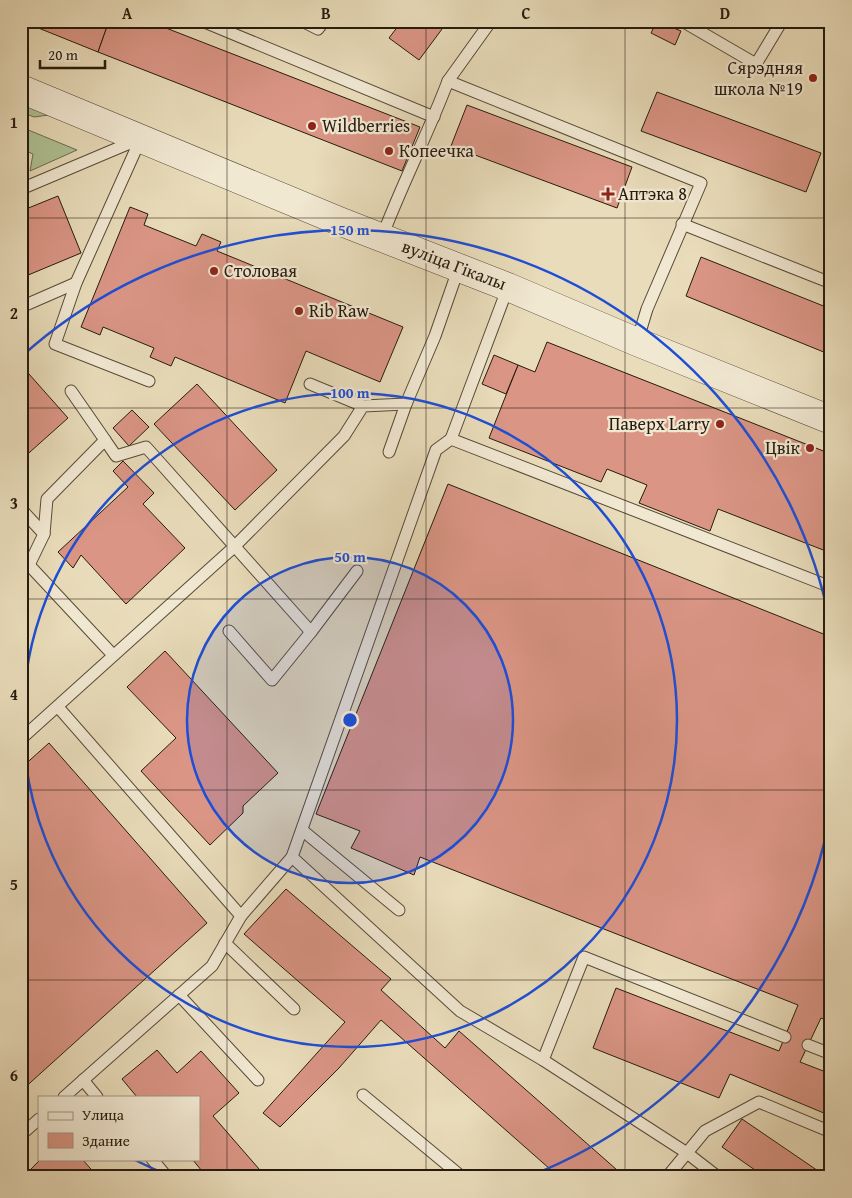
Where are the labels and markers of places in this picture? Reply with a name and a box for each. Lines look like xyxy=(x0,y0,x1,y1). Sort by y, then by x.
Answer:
place label: Сярэдняя школа №19 xyxy=(714,54,803,102)
marker: Сярэдняя школа №19 xyxy=(807,72,819,84)
place label: Wildberries xyxy=(322,112,410,139)
marker: Wildberries xyxy=(306,120,318,132)
place label: Копеечка xyxy=(399,137,474,164)
marker: Копеечка xyxy=(383,145,395,157)
place label: Аптэка 8 xyxy=(618,180,687,207)
marker: Аптэка 8 xyxy=(602,188,614,200)
place label: Столовая xyxy=(224,257,297,284)
marker: Столовая xyxy=(208,265,220,277)
place label: Rib Raw xyxy=(309,297,369,324)
marker: Rib Raw xyxy=(293,305,305,317)
place label: Паверх Larry xyxy=(609,410,710,437)
marker: Паверх Larry xyxy=(714,418,726,430)
place label: Цвік xyxy=(765,434,801,461)
marker: Цвік xyxy=(804,442,816,454)
centre of rings xyxy=(341,711,359,729)

